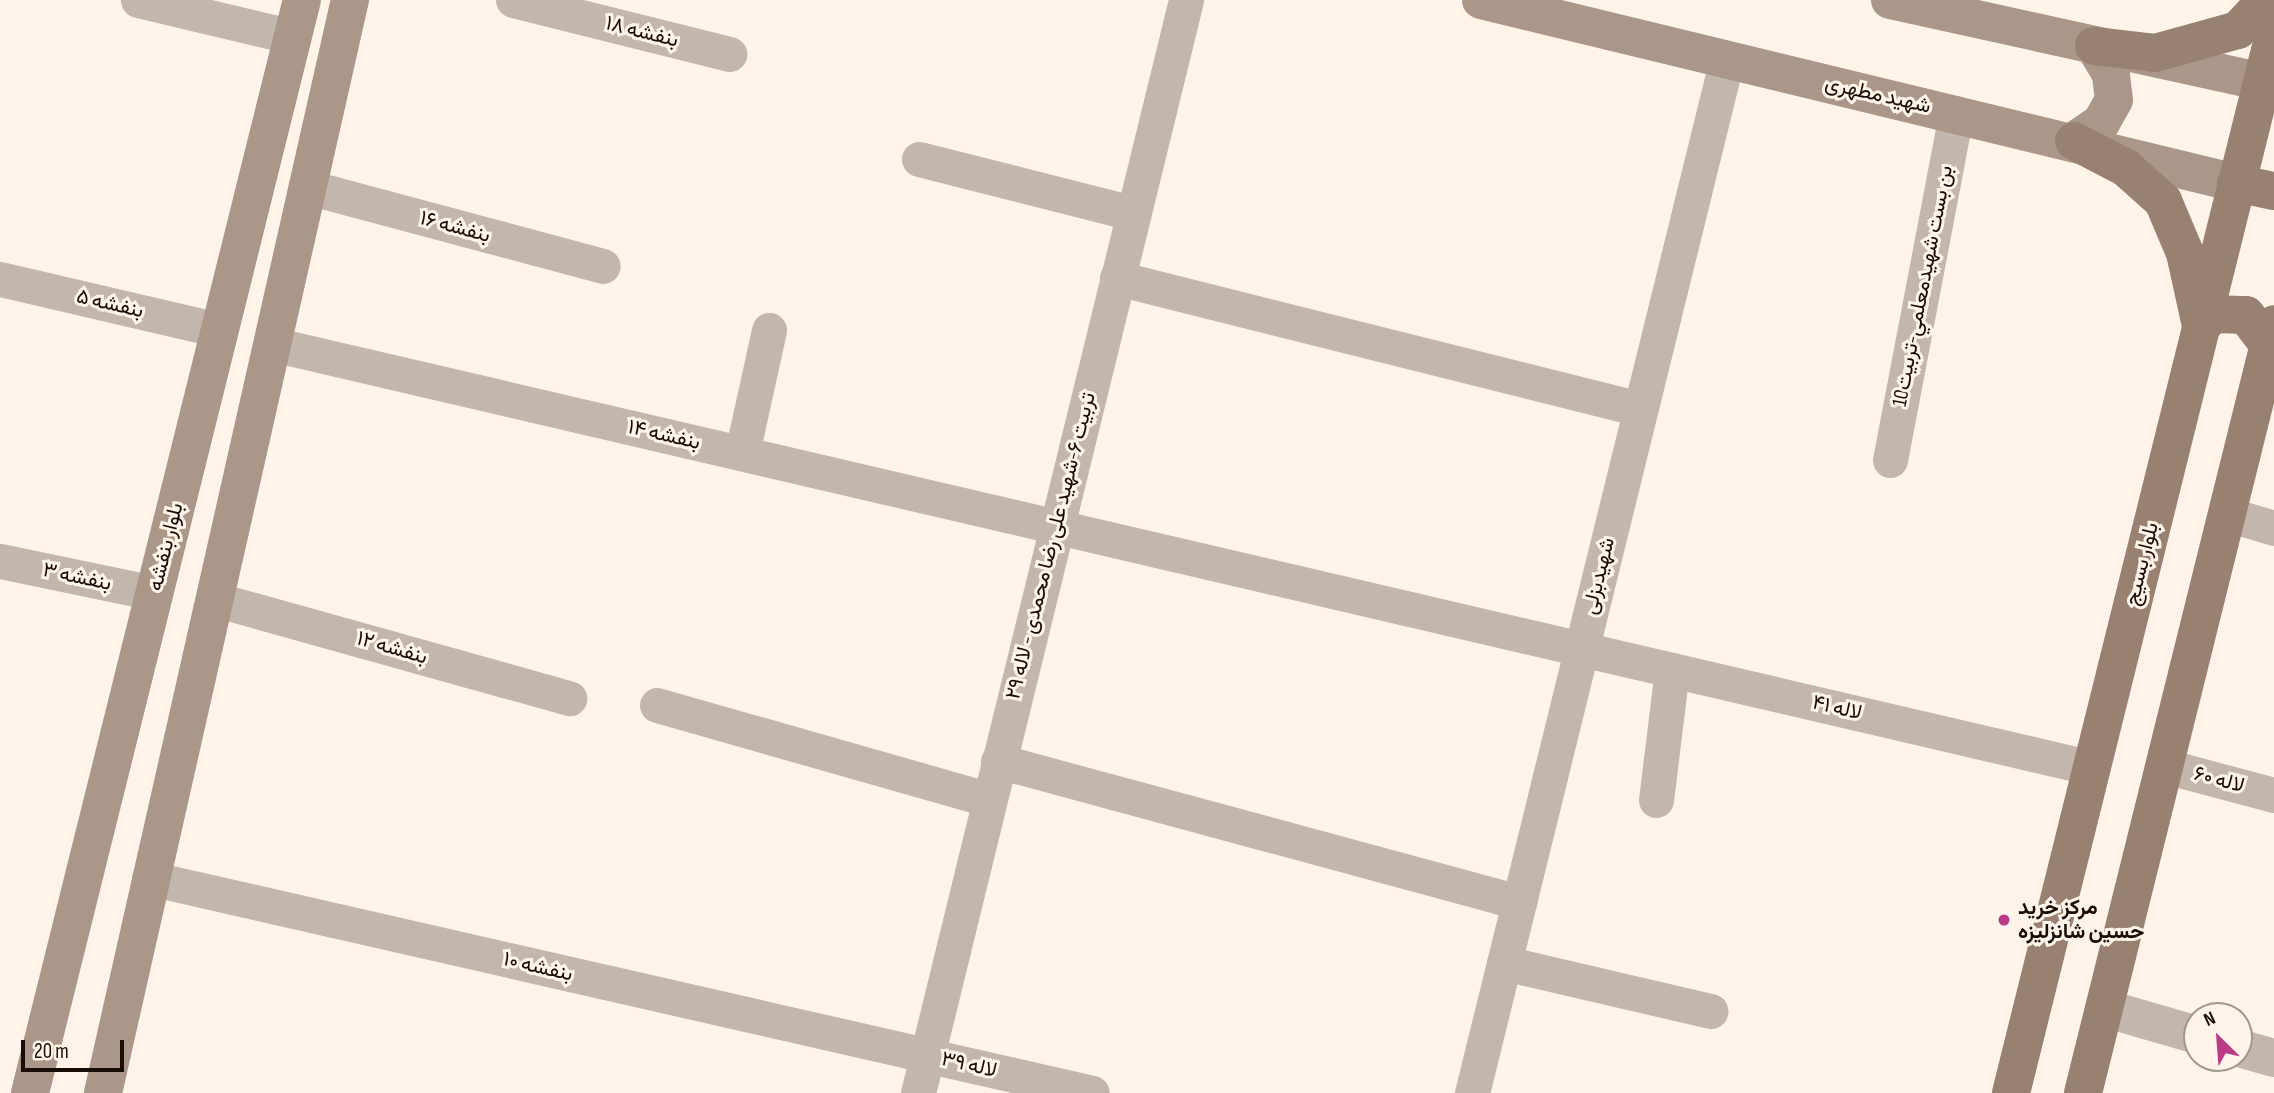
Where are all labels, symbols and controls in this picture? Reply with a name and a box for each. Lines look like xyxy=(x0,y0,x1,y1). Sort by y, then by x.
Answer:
street label: بنفشه ۱۸ xyxy=(603,11,681,53)
street label: شهید مطهری xyxy=(1823,71,1933,119)
street label: بن بست شهيدمعلمي-تربيت10 xyxy=(1887,163,1959,409)
street label: بنفشه ۱۶ xyxy=(417,206,493,248)
street label: بنفشه ۵ xyxy=(74,284,146,324)
street label: تربیت ۶-شهید علی رضا محمدی - لاله ۲۹ xyxy=(1001,390,1101,702)
street label: بنفشه ۱۴ xyxy=(625,414,703,456)
street label: بلوار بنفشه xyxy=(143,500,189,594)
street label: بلوار بسیج xyxy=(2120,520,2164,608)
street label: شهیدبزلی xyxy=(1577,535,1621,617)
street label: بنفشه ۳ xyxy=(40,557,114,597)
street label: بنفشه ۱۲ xyxy=(354,626,430,670)
street label: لاله ۴۱ xyxy=(1810,690,1864,726)
street label: لاله ۶۰ xyxy=(2191,761,2247,799)
place label: مرکز خرید حسین شانزلیزه xyxy=(2018,895,2144,945)
marker: مرکز خرید حسین شانزلیزه xyxy=(1996,912,2012,928)
street label: بنفشه ۱۰ xyxy=(501,947,575,987)
north arrow xyxy=(2183,1002,2253,1072)
text: N xyxy=(2200,1007,2219,1032)
scale bar xyxy=(24,1026,128,1070)
text: 20 m xyxy=(34,1039,69,1064)
street label: لاله ۳۹ xyxy=(939,1046,999,1084)

